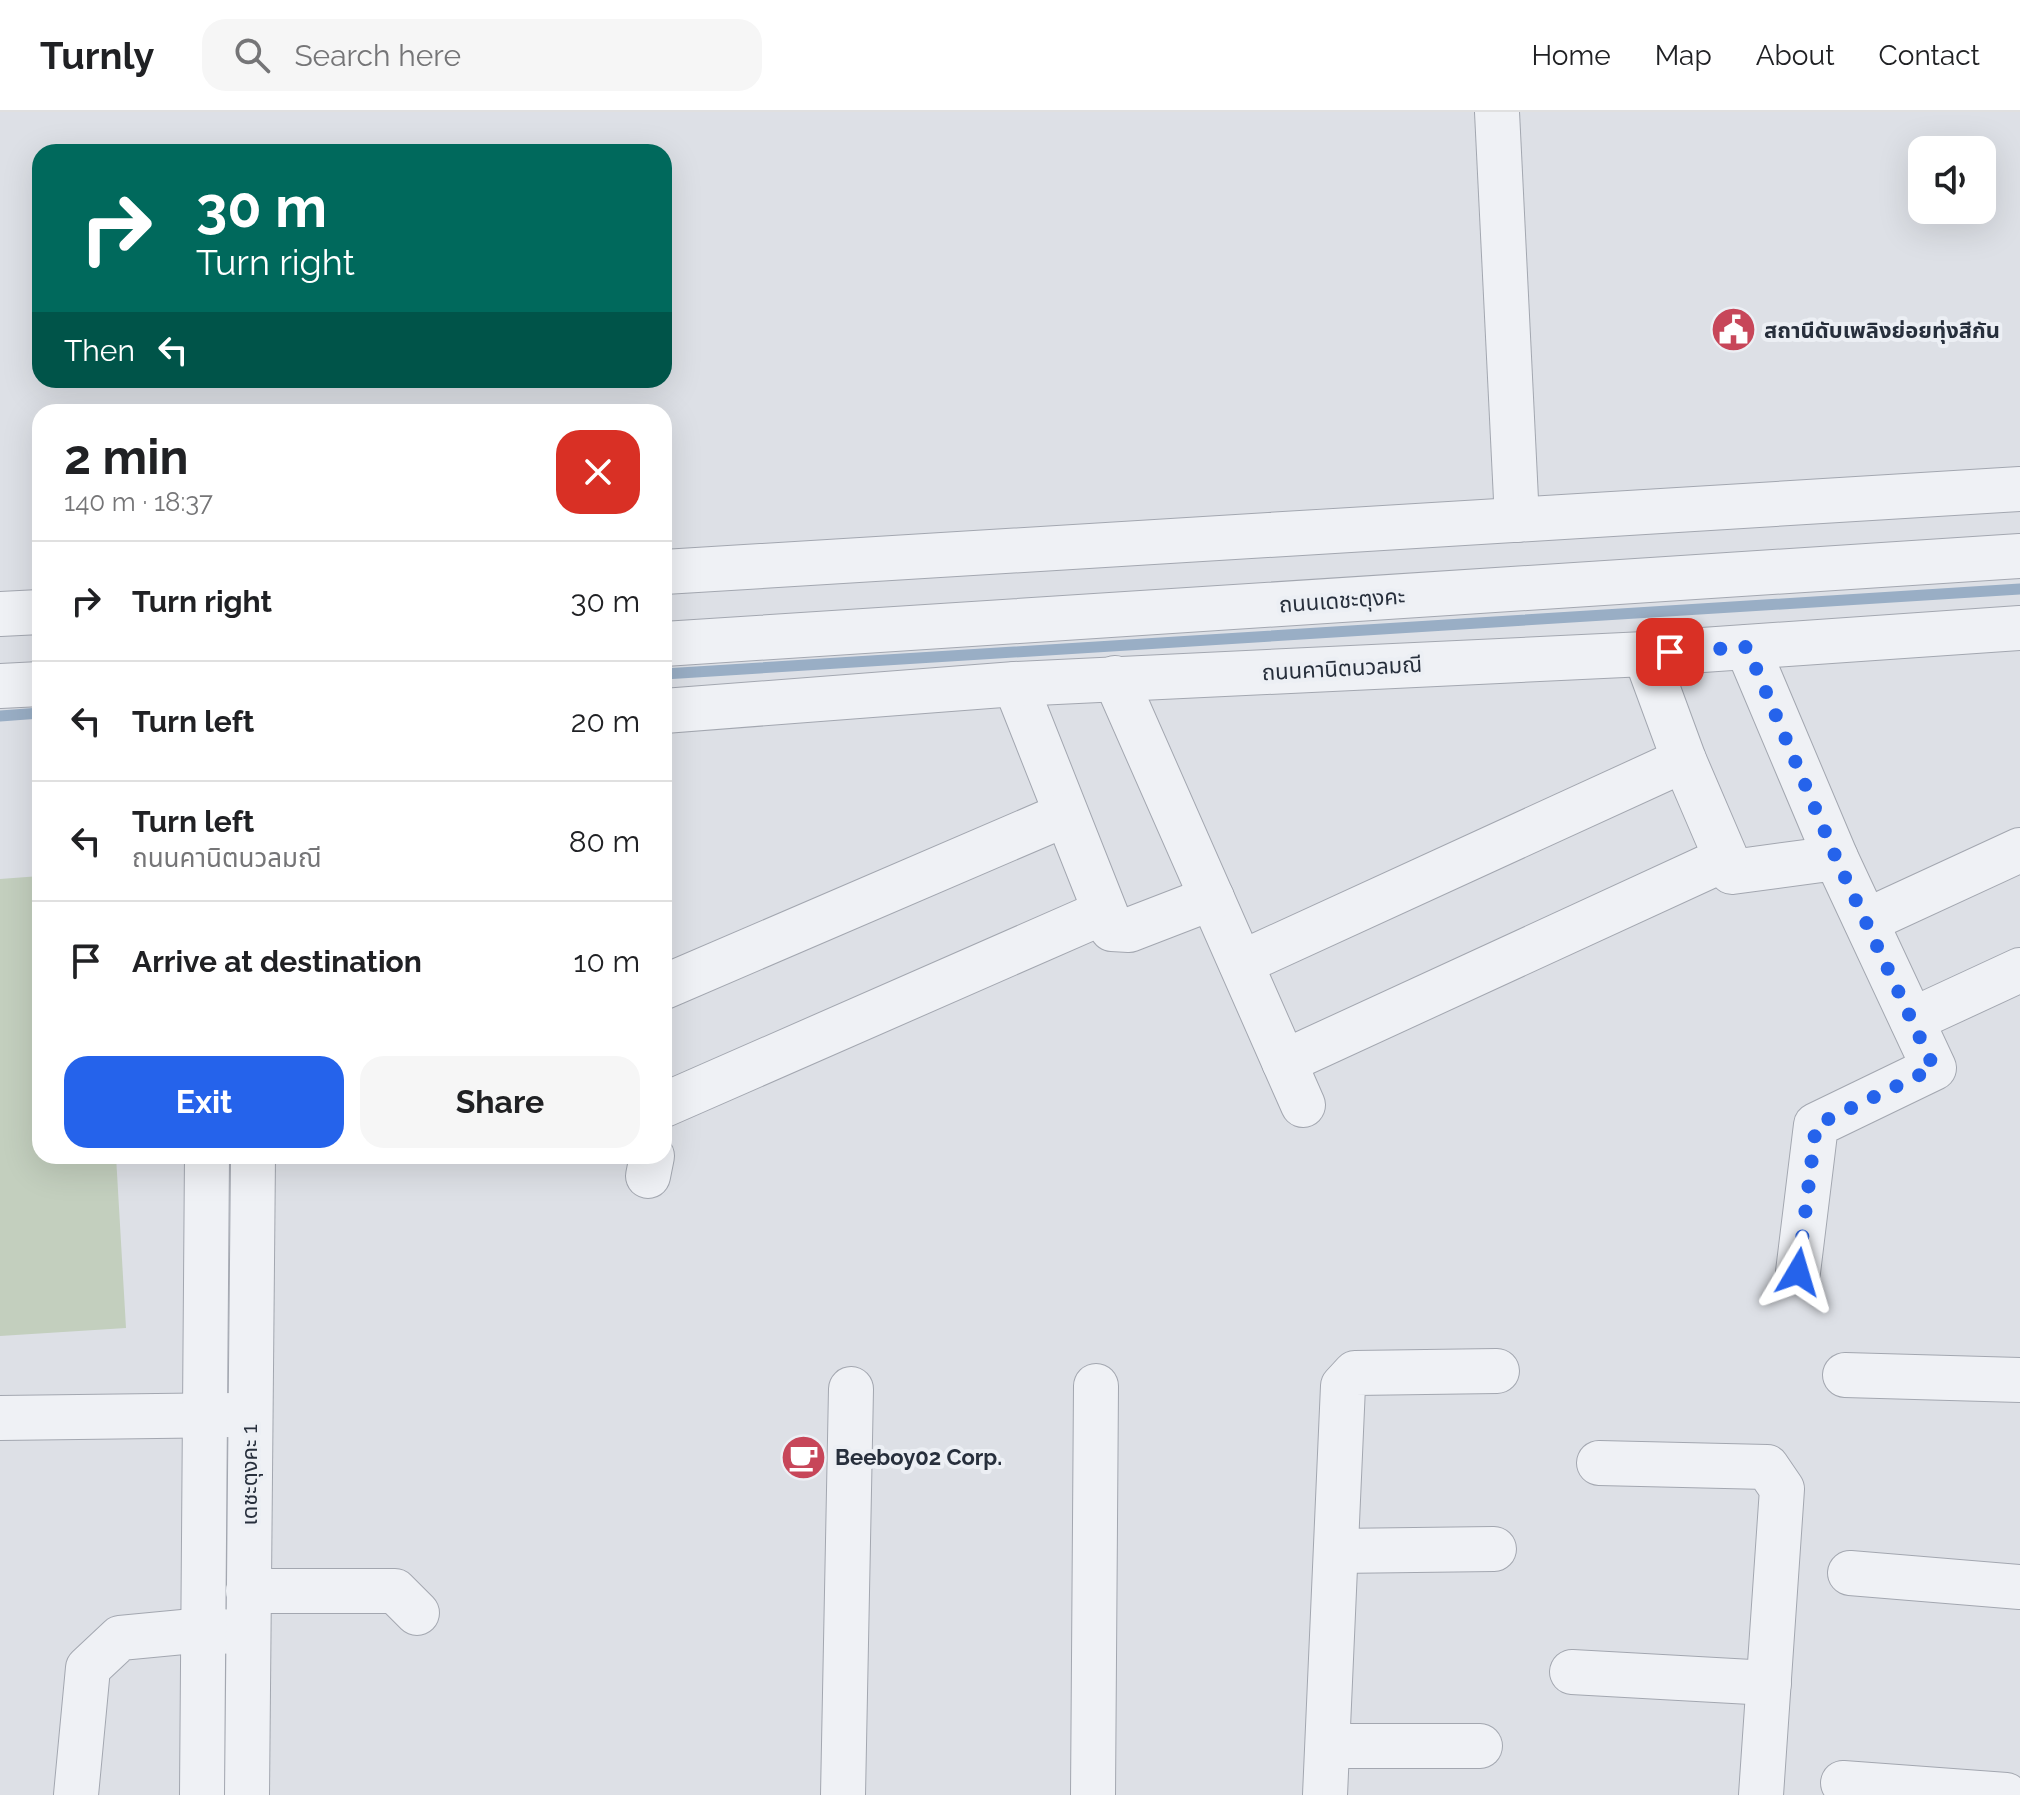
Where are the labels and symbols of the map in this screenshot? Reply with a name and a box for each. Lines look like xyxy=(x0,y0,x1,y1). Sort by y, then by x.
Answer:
public building icon: สถานีดับเพลิงย่อยทุ่งสีกัน xyxy=(1709,306,1757,354)
place label: สถานีดับเพลิงย่อยทุ่งสีกัน xyxy=(1764,317,2000,344)
street label: ถนนเดชะตุงคะ xyxy=(1278,583,1406,618)
pin xyxy=(1636,618,1704,686)
street label: ถนนคานิตนวลมณี xyxy=(1261,651,1423,685)
position arrow xyxy=(1756,1230,1840,1314)
street label: เดชะตุงคะ 1 xyxy=(236,1424,263,1526)
cafe icon: Beeboy02 Corp. xyxy=(780,1433,828,1481)
place label: Beeboy02 Corp. xyxy=(835,1444,1002,1470)

